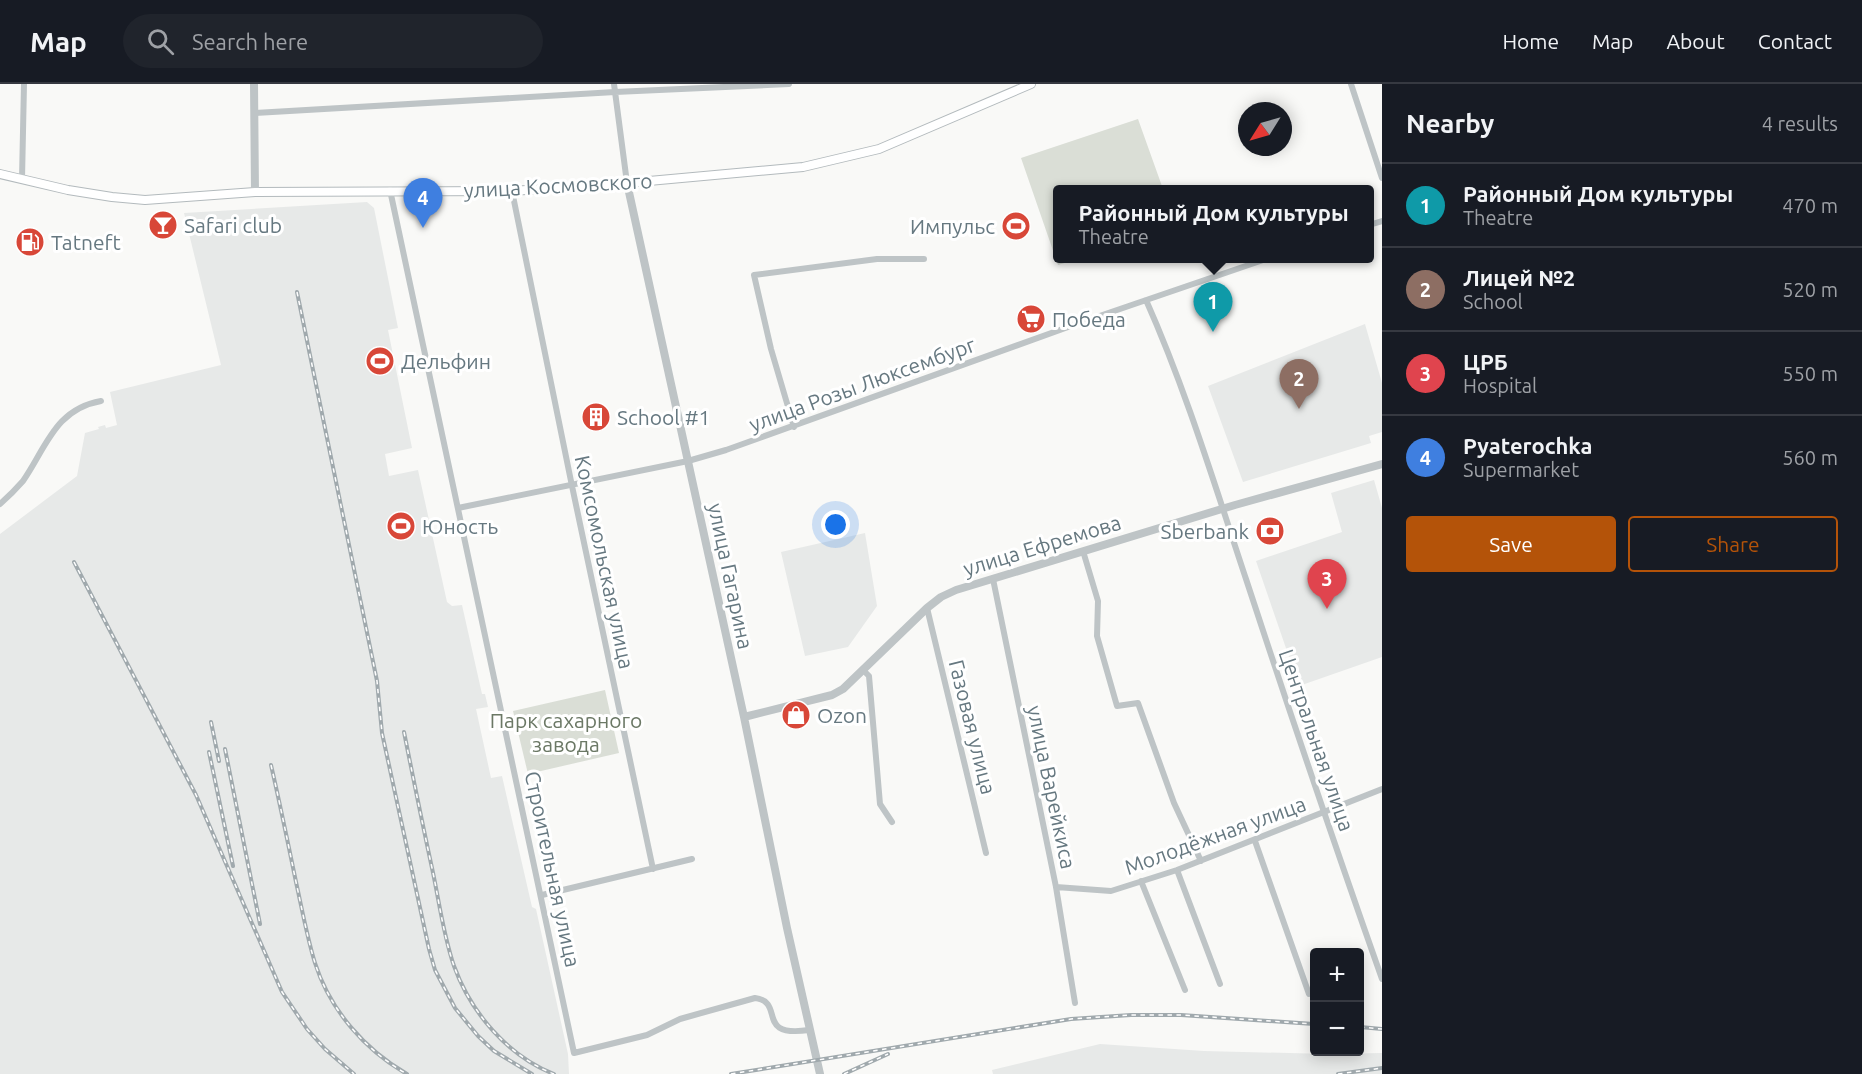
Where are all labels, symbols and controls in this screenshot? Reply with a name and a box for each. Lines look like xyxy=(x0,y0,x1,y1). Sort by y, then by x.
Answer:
search box xyxy=(123,14,543,68)
icon: search xyxy=(144,25,177,58)
text: Map xyxy=(30,26,87,57)
text: Search here xyxy=(192,29,308,54)
text: Home xyxy=(1502,29,1559,53)
text: Map xyxy=(1592,29,1633,53)
text: About xyxy=(1666,29,1725,53)
text: Contact xyxy=(1758,29,1832,53)
north arrow xyxy=(1238,102,1292,156)
text: Nearby xyxy=(1406,109,1494,138)
text: 4 results xyxy=(1762,112,1838,135)
street label: улица Космовского xyxy=(463,168,653,202)
pin: 4 xyxy=(404,178,442,228)
text: Районный Дом культуры xyxy=(1463,181,1733,206)
popup xyxy=(1053,185,1374,263)
text: 1 xyxy=(1420,194,1431,217)
text: 470 m xyxy=(1782,194,1838,217)
text: Районный Дом культуры xyxy=(1078,200,1349,225)
text: Theatre xyxy=(1463,206,1533,229)
bar icon: Safari club xyxy=(147,209,179,241)
sports icon: Импульс xyxy=(1000,210,1032,242)
place label: Safari club xyxy=(184,213,282,237)
place label: Импульс xyxy=(910,214,995,238)
text: Theatre xyxy=(1078,225,1149,248)
fuel station icon: Tatneft xyxy=(14,226,46,258)
place label: Tatneft xyxy=(51,230,121,254)
text: Лицей №2 xyxy=(1463,265,1575,290)
text: 2 xyxy=(1420,278,1431,301)
text: 520 m xyxy=(1782,278,1838,301)
pin: 1 xyxy=(1194,282,1232,332)
text: School xyxy=(1463,290,1523,313)
supermarket icon: Победа xyxy=(1015,303,1047,335)
place label: Победа xyxy=(1052,307,1126,331)
street label: улица Розы Люксембург xyxy=(746,332,979,436)
sports icon: Дельфин xyxy=(364,345,396,377)
place label: Дельфин xyxy=(401,349,491,373)
text: ЦРБ xyxy=(1463,349,1508,374)
pin: 2 xyxy=(1280,360,1318,409)
text: 3 xyxy=(1420,362,1431,385)
text: 550 m xyxy=(1782,362,1838,385)
text: Hospital xyxy=(1463,374,1537,397)
building icon: School #1 xyxy=(580,401,612,433)
place label: School #1 xyxy=(617,405,710,429)
text: Pyaterochka xyxy=(1463,433,1593,458)
text: 4 xyxy=(1420,446,1431,469)
text: 560 m xyxy=(1782,446,1838,469)
street label: Комсомольская улица xyxy=(571,453,639,671)
text: Supermarket xyxy=(1463,458,1579,481)
street label: улица Гагарина xyxy=(704,501,758,651)
sports icon: Юность xyxy=(385,510,417,542)
your location xyxy=(821,510,850,539)
street label: улица Ефремова xyxy=(960,510,1124,580)
place label: Юность xyxy=(422,514,498,538)
bank icon: Sberbank xyxy=(1254,515,1286,547)
button: Save xyxy=(1406,516,1616,572)
button: Share xyxy=(1628,516,1838,572)
place label: Sberbank xyxy=(1160,519,1249,543)
pin: 3 xyxy=(1308,560,1346,609)
street label: Центральная улица xyxy=(1275,646,1359,834)
street label: Газовая улица xyxy=(945,657,1001,797)
shop icon: Ozon xyxy=(780,699,812,731)
place label: Ozon xyxy=(817,703,867,727)
street label: улица Варейкиса xyxy=(1023,703,1081,871)
park label: Парк сахарного завода xyxy=(490,708,642,756)
street label: Строительная улица xyxy=(521,769,585,969)
street label: Молодёжная улица xyxy=(1121,791,1309,879)
map controls xyxy=(1310,948,1364,1056)
button: + xyxy=(1310,948,1364,1002)
button: − xyxy=(1310,1002,1364,1056)

